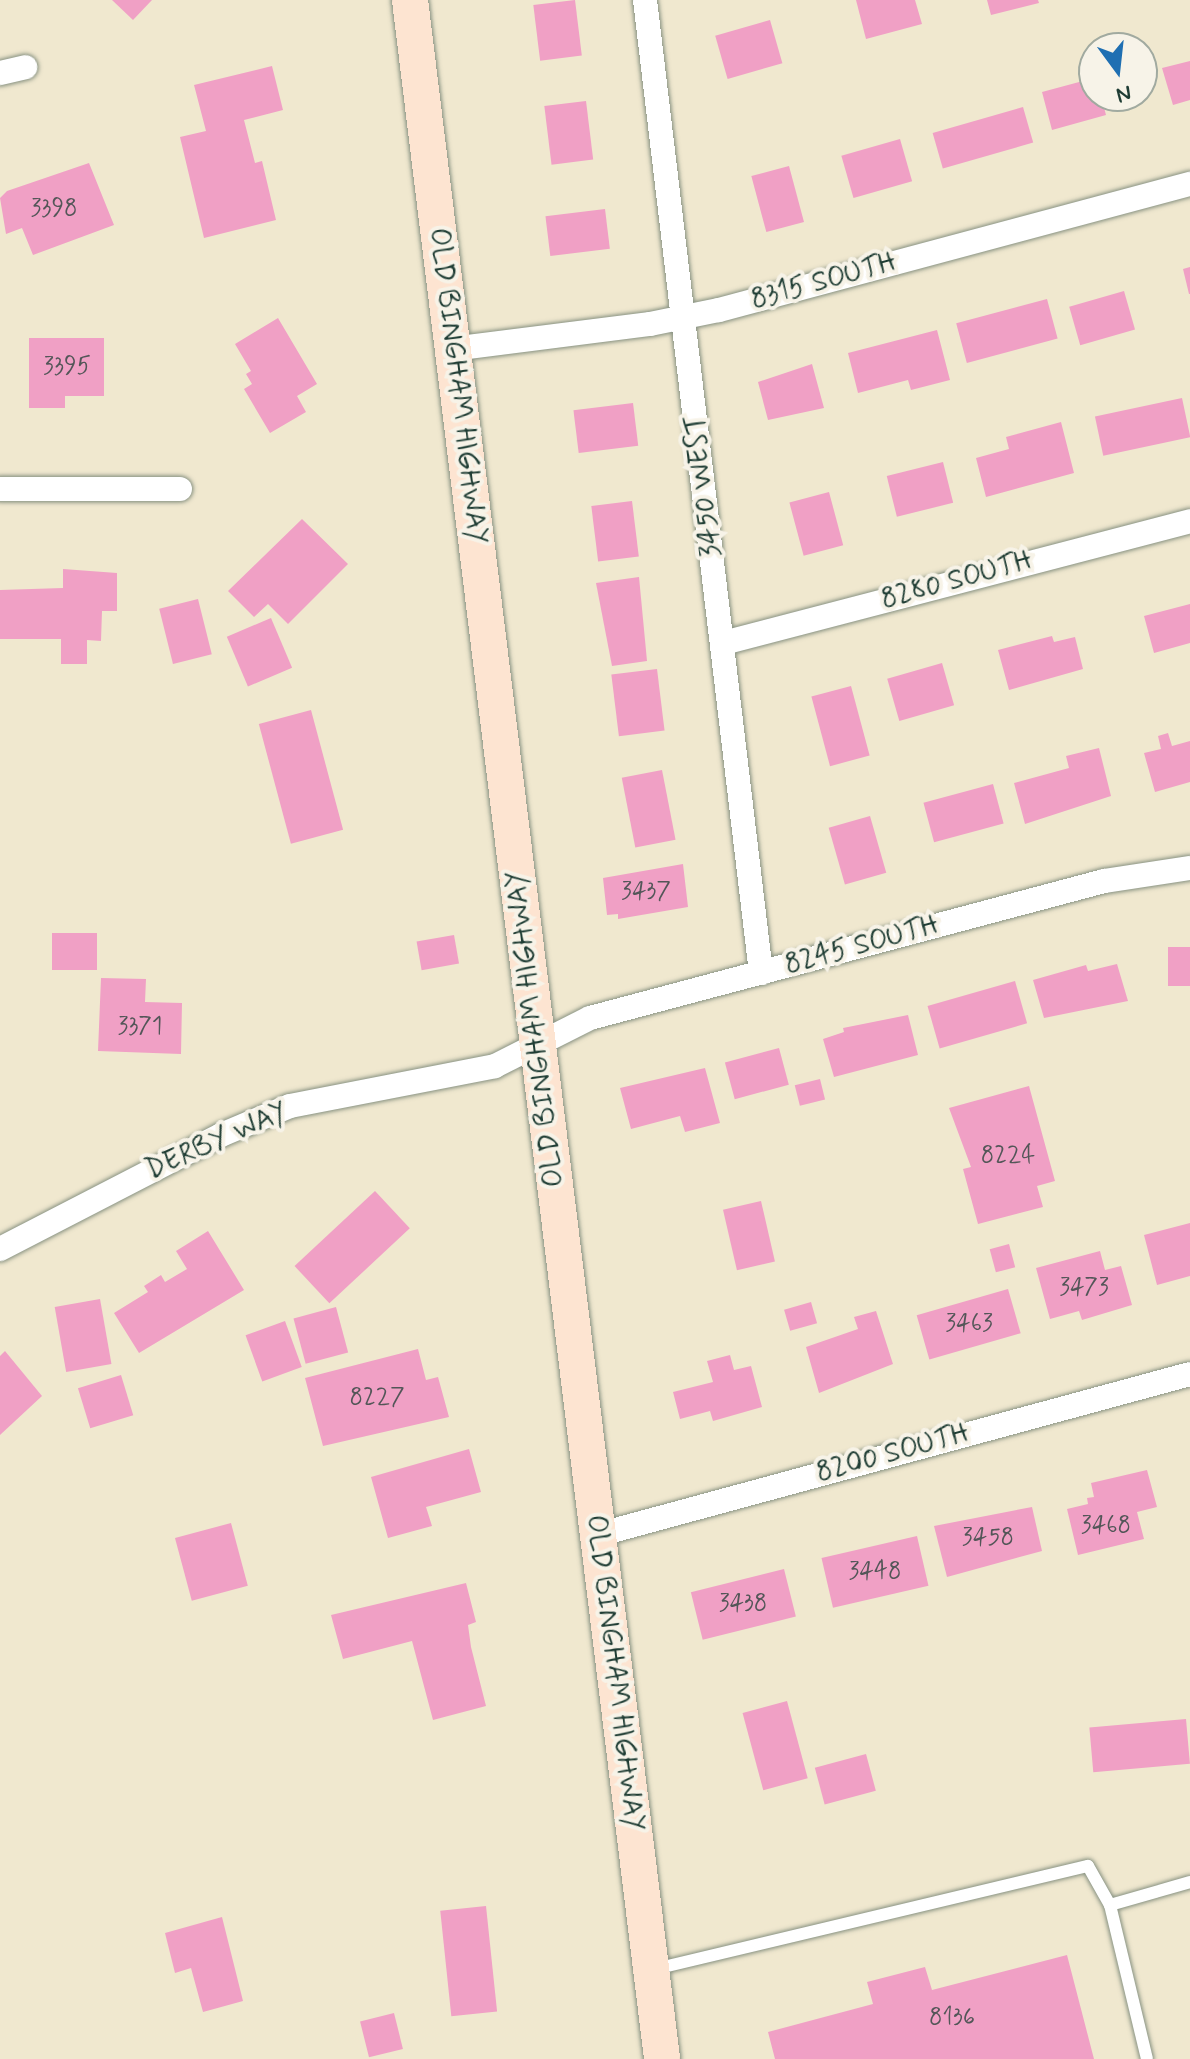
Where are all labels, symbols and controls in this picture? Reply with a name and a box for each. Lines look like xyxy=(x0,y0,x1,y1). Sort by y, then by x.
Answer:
north arrow xyxy=(1078,32,1158,112)
text: N xyxy=(1113,78,1134,109)
house number: 3398 xyxy=(30,195,78,223)
street label: OLD BINGHAM HIGHWAY xyxy=(420,220,494,552)
street label: 8315 SOUTH xyxy=(748,246,900,318)
house number: 3395 xyxy=(43,353,91,381)
street label: 3450 WEST xyxy=(679,413,729,559)
street label: 8280 SOUTH xyxy=(878,545,1036,617)
street label: OLD BINGHAM HIGHWAY xyxy=(499,863,573,1195)
house number: 3437 xyxy=(621,878,671,906)
street label: 8245 SOUTH xyxy=(781,909,943,983)
house number: 3371 xyxy=(117,1013,163,1041)
street label: DERBY WAY xyxy=(140,1095,294,1189)
house number: 8224 xyxy=(981,1142,1035,1170)
house number: 3473 xyxy=(1059,1274,1109,1302)
house number: 3463 xyxy=(945,1310,993,1338)
house number: 8227 xyxy=(349,1384,405,1412)
street label: 8200 SOUTH xyxy=(813,1417,973,1491)
street label: OLD BINGHAM HIGHWAY xyxy=(577,1507,651,1839)
house number: 3468 xyxy=(1081,1512,1131,1540)
house number: 3458 xyxy=(962,1524,1014,1552)
house number: 3448 xyxy=(848,1558,902,1586)
house number: 3438 xyxy=(719,1590,767,1618)
house number: 8136 xyxy=(929,2004,975,2032)

